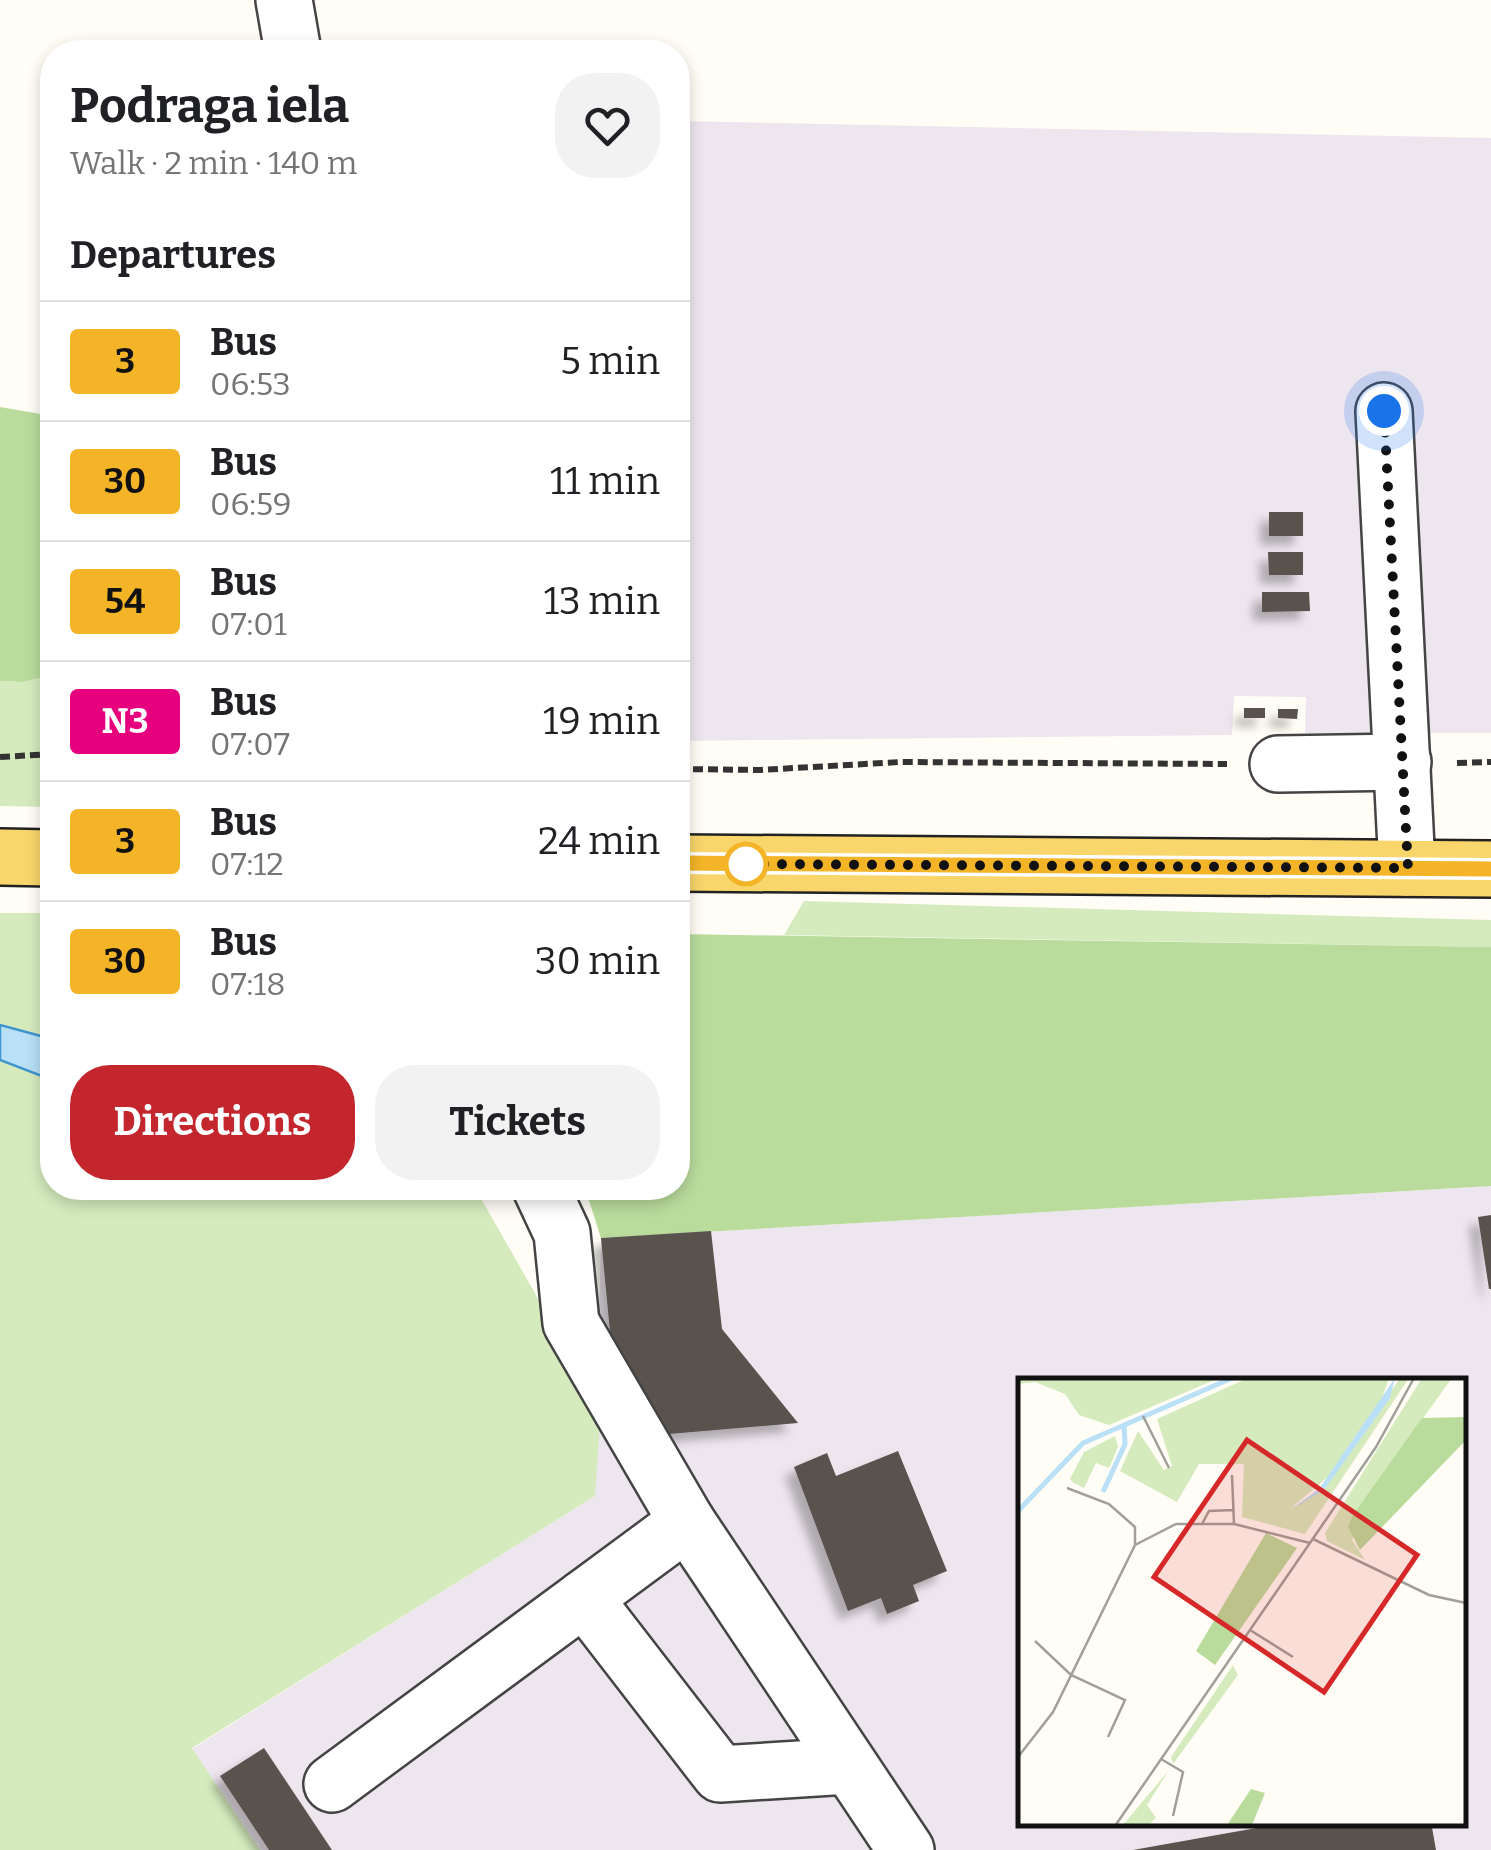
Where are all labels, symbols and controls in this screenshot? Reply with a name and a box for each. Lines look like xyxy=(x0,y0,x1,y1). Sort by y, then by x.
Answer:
button: heart xyxy=(555,73,660,178)
text: Podraga iela xyxy=(70,77,349,135)
text: Walk · 2 min · 140 m xyxy=(70,144,357,182)
text: Departures xyxy=(70,232,276,278)
text: Bus xyxy=(210,319,277,365)
text: 5 min xyxy=(560,338,660,384)
text: 3 xyxy=(115,340,135,382)
text: 06:53 xyxy=(210,365,291,403)
your location xyxy=(1359,386,1409,436)
text: Bus xyxy=(210,439,277,485)
text: 11 min xyxy=(550,458,660,504)
text: 30 xyxy=(104,460,146,502)
text: 06:59 xyxy=(210,485,292,523)
text: Bus xyxy=(210,559,277,605)
text: 13 min xyxy=(544,578,660,624)
text: 54 xyxy=(105,580,145,622)
text: 07:01 xyxy=(210,605,287,643)
text: Bus xyxy=(210,679,277,725)
text: 19 min xyxy=(543,698,660,744)
text: N3 xyxy=(101,700,149,742)
text: 07:07 xyxy=(210,725,290,763)
text: Bus xyxy=(210,799,277,845)
text: 24 min xyxy=(538,818,660,864)
text: 3 xyxy=(115,820,135,862)
unlabelled marker xyxy=(725,843,767,885)
text: 07:12 xyxy=(210,845,284,883)
text: Bus xyxy=(210,919,277,965)
text: 30 min xyxy=(535,938,660,984)
text: 30 xyxy=(104,940,146,982)
text: 07:18 xyxy=(210,965,286,1003)
button: Directions xyxy=(70,1065,355,1180)
button: Tickets xyxy=(375,1065,660,1180)
inset map xyxy=(1018,1378,1466,1825)

